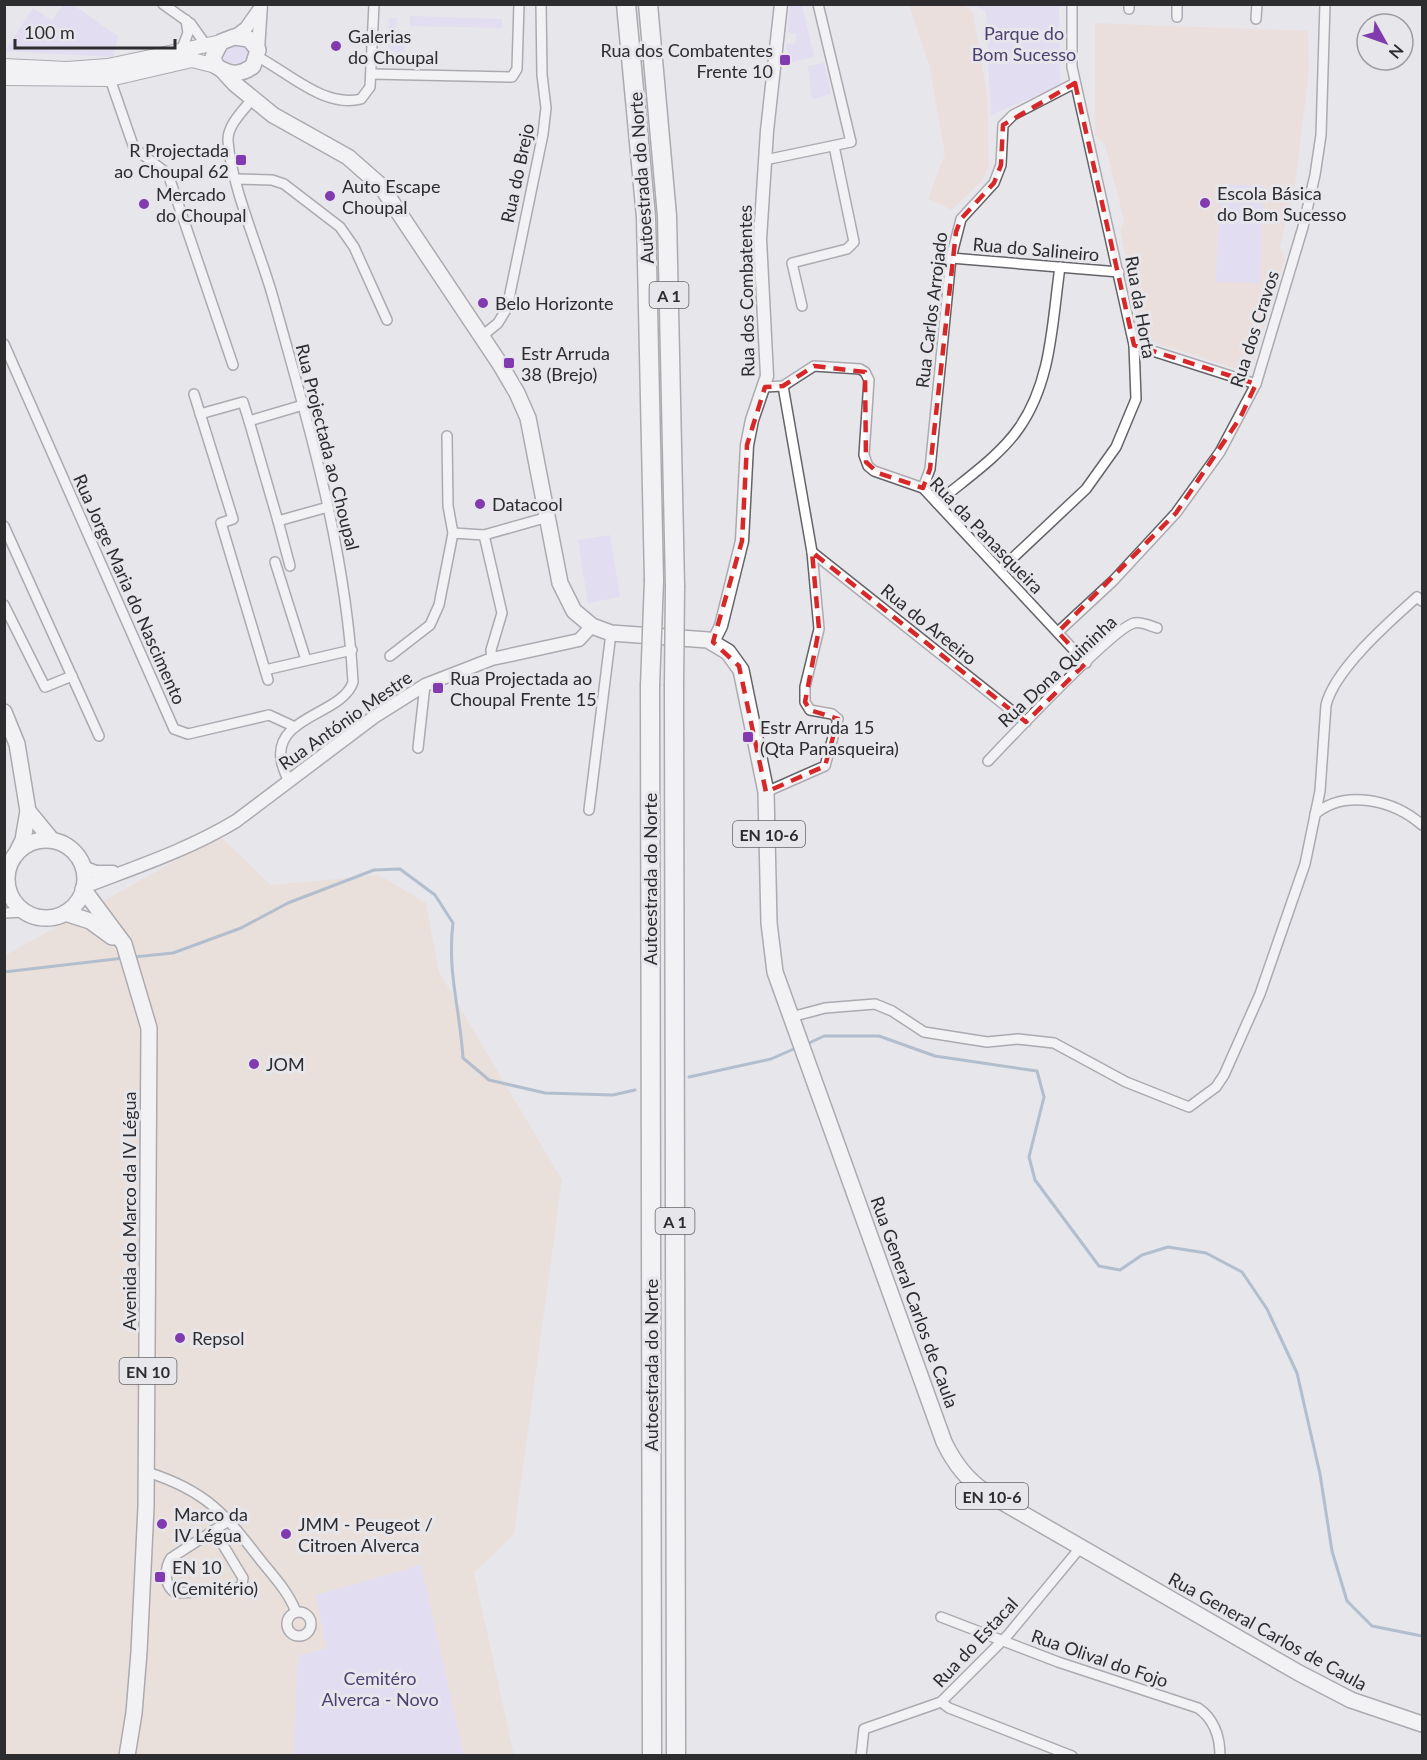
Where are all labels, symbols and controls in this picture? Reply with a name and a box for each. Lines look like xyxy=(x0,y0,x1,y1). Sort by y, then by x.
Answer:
scale bar xyxy=(15,12,176,50)
north arrow xyxy=(1355,12,1415,72)
text: 100 m xyxy=(24,21,75,43)
park label: Parque do Bom Sucesso xyxy=(972,22,1076,65)
place label: Galerias do Choupal xyxy=(348,25,439,68)
marker: Galerias do Choupal xyxy=(329,39,343,53)
place label: Rua dos Combatentes Frente 10 xyxy=(601,39,773,82)
text: N xyxy=(1386,41,1408,63)
marker: Rua dos Combatentes Frente 10 xyxy=(778,53,792,67)
street label: Autoestrada do Norte xyxy=(624,91,658,265)
street label: Rua do Brejo xyxy=(496,121,538,225)
place label: R Projectada ao Choupal 62 xyxy=(114,139,229,182)
marker: R Projectada ao Choupal 62 xyxy=(234,153,248,167)
place label: Auto Escape Choupal xyxy=(342,175,440,218)
place label: Escola Básica do Bom Sucesso xyxy=(1217,182,1346,225)
place label: Mercado do Choupal xyxy=(156,183,247,226)
marker: Auto Escape Choupal xyxy=(323,189,337,203)
marker: Escola Básica do Bom Sucesso xyxy=(1198,196,1212,210)
marker: Mercado do Choupal xyxy=(137,197,151,211)
street label: Rua dos Combatentes xyxy=(733,204,759,377)
street label: Rua Carlos Arrojado xyxy=(911,231,951,389)
street label: Rua do Salineiro xyxy=(972,233,1100,265)
street label: Rua da Horta xyxy=(1121,254,1161,360)
street label: Rua dos Cravos xyxy=(1225,268,1283,390)
road number: A 1 xyxy=(650,282,688,308)
place label: Belo Horizonte xyxy=(495,292,614,314)
marker: Belo Horizonte xyxy=(476,296,490,310)
street label: Rua Projectada ao Choupal xyxy=(292,341,364,553)
place label: Estr Arruda 38 (Brejo) xyxy=(521,342,610,385)
marker: Estr Arruda 38 (Brejo) xyxy=(502,356,516,370)
street label: Rua Jorge Maria do Nascimento xyxy=(69,470,191,708)
street label: Rua da Panasqueira xyxy=(926,472,1048,598)
place label: Datacool xyxy=(492,493,563,515)
marker: Datacool xyxy=(473,497,487,511)
street label: Rua do Areeiro xyxy=(877,579,981,669)
street label: Rua Dona Quininha xyxy=(993,610,1121,732)
street label: Rua António Mestre xyxy=(274,666,416,774)
place label: Rua Projectada ao Choupal Frente 15 xyxy=(450,667,597,710)
marker: Rua Projectada ao Choupal Frente 15 xyxy=(431,681,445,695)
place label: Estr Arruda 15 (Qta Panasqueira) xyxy=(760,716,899,759)
marker: Estr Arruda 15 (Qta Panasqueira) xyxy=(741,730,755,744)
street label: Autoestrada do Norte xyxy=(639,793,661,965)
road number: EN 10-6 xyxy=(733,821,805,847)
place label: JOM xyxy=(266,1053,305,1075)
marker: JOM xyxy=(247,1057,261,1071)
street label: Avenida do Marco da IV Légua xyxy=(118,1092,140,1330)
street label: Rua General Carlos de Caula xyxy=(866,1193,964,1411)
road number: A 1 xyxy=(656,1208,694,1234)
street label: Autoestrada do Norte xyxy=(640,1279,662,1451)
place label: Repsol xyxy=(192,1327,245,1349)
marker: Repsol xyxy=(173,1331,187,1345)
road number: EN 10 xyxy=(120,1358,176,1384)
road number: EN 10-6 xyxy=(956,1483,1028,1509)
place label: Marco da IV Légua xyxy=(174,1503,248,1546)
place label: JMM - Peugeot / Citroen Alverca xyxy=(298,1513,433,1556)
marker: Marco da IV Légua xyxy=(155,1517,169,1531)
marker: JMM - Peugeot / Citroen Alverca xyxy=(279,1527,293,1541)
place label: EN 10 (Cemitério) xyxy=(172,1556,258,1599)
street label: Rua General Carlos de Caula xyxy=(1165,1567,1371,1695)
marker: EN 10 (Cemitério) xyxy=(153,1570,167,1584)
street label: Rua do Estacal xyxy=(928,1593,1022,1691)
street label: Rua Olival do Fojo xyxy=(1029,1624,1171,1692)
park label: Cemitéro Alverca - Novo xyxy=(321,1667,439,1710)

